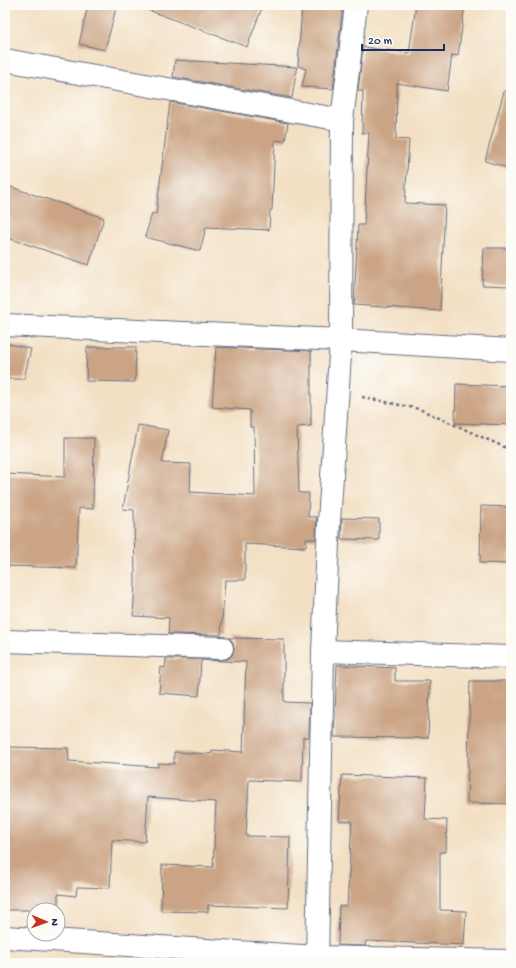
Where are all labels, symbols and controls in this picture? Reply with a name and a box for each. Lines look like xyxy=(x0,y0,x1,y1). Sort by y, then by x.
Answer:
scale bar xyxy=(362,26,444,52)
text: 20 m xyxy=(368,35,393,49)
north arrow xyxy=(26,902,66,942)
text: N xyxy=(48,918,60,926)

